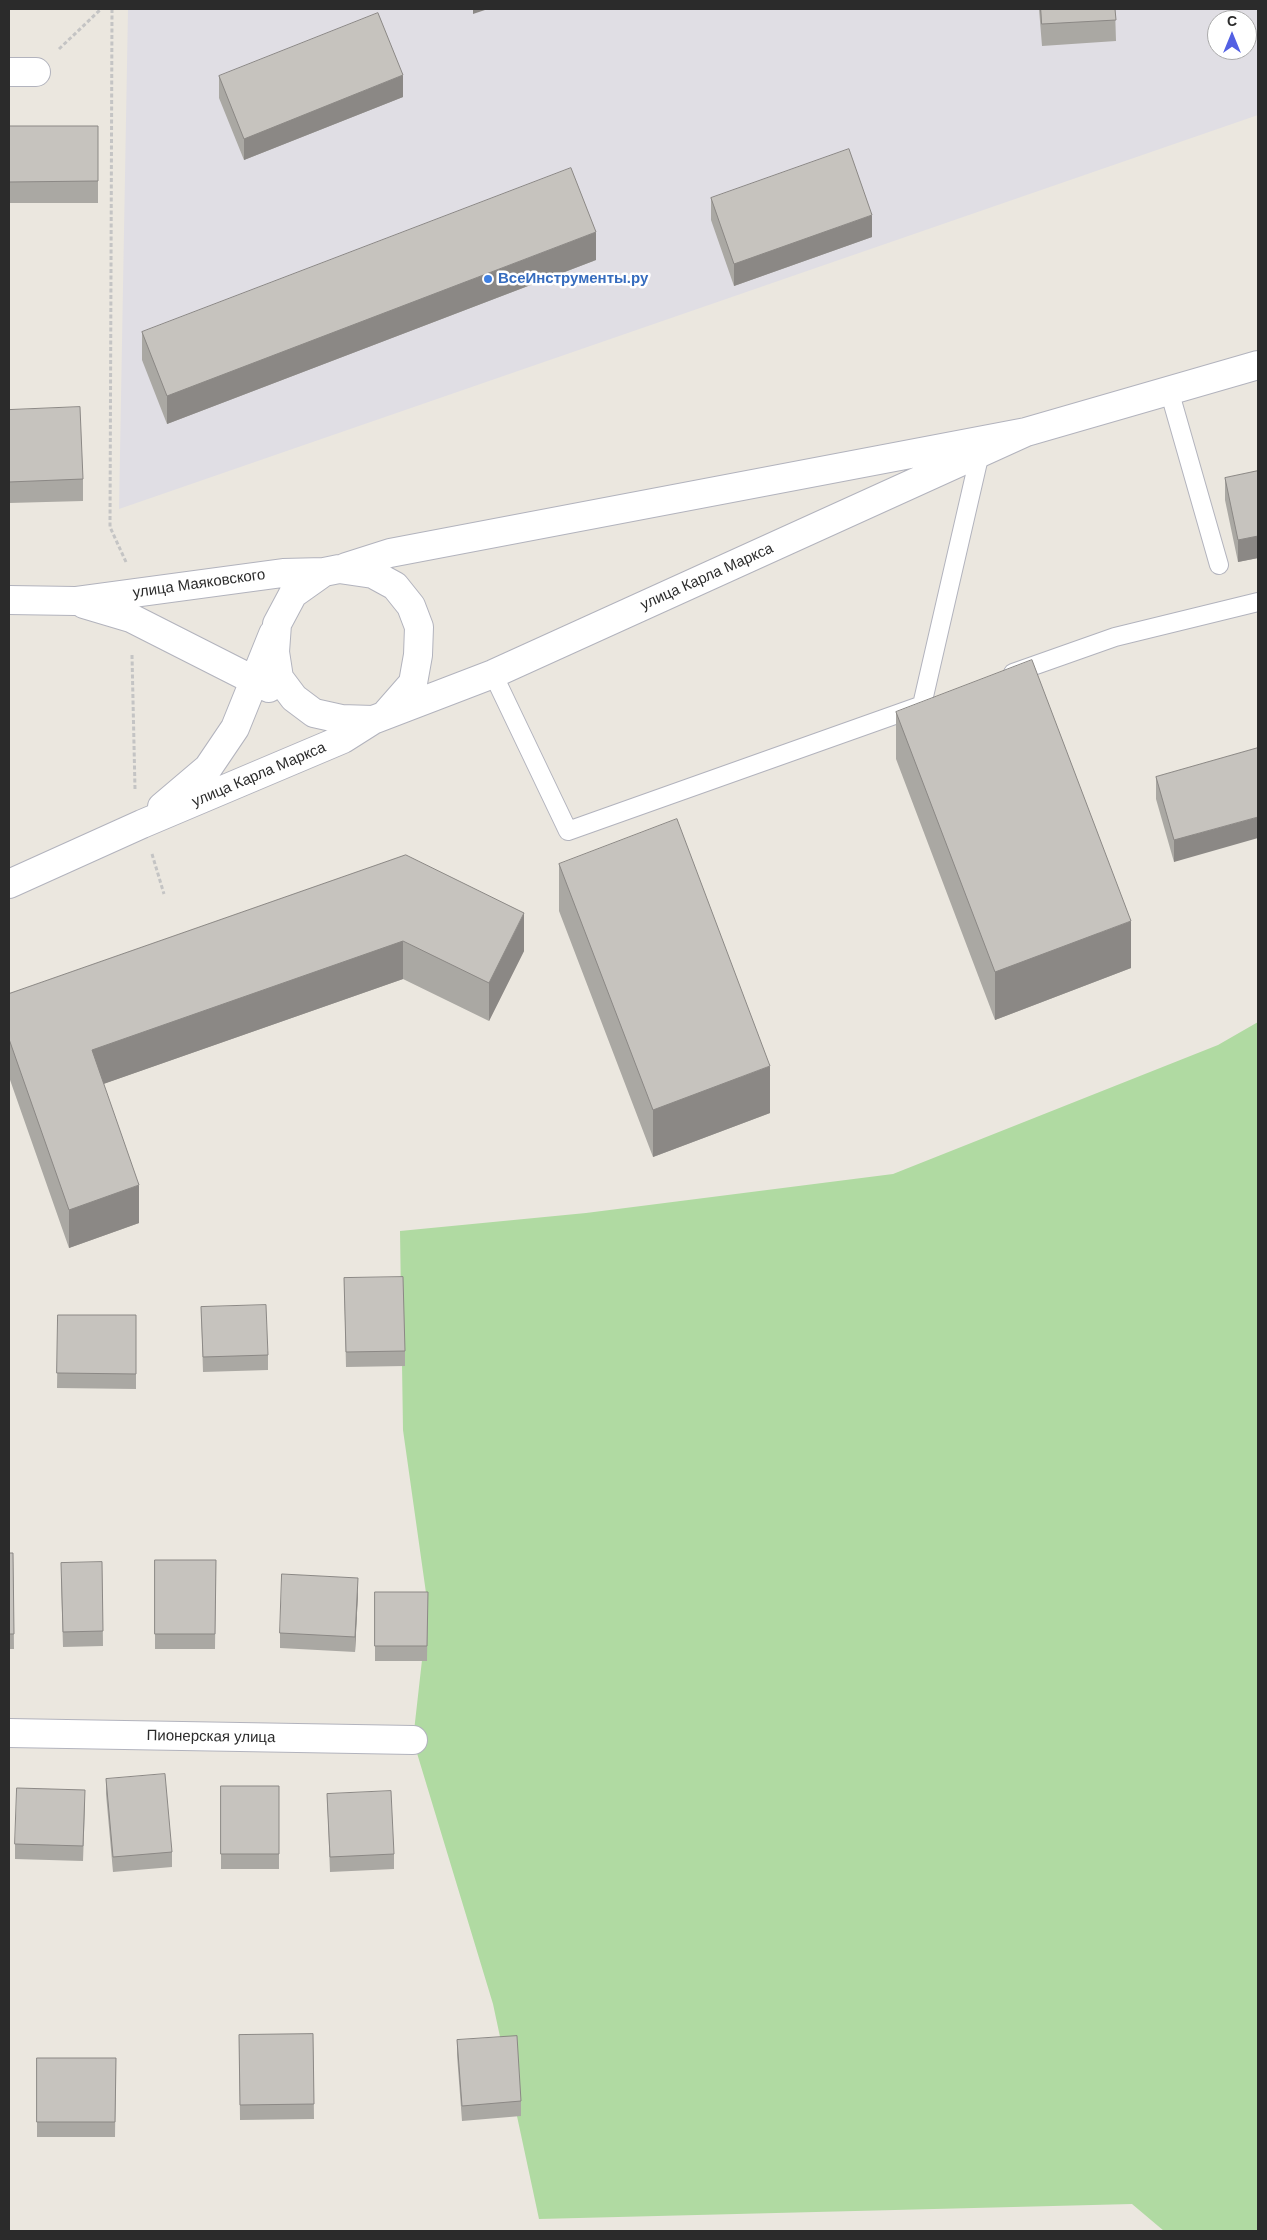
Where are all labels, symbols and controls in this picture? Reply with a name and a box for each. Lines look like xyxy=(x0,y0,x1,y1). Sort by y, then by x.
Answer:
north arrow xyxy=(1207,10,1257,60)
text: С xyxy=(1227,13,1237,29)
place label: ВсеИнструменты.ру xyxy=(498,270,648,288)
marker: ВсеИнструменты.ру xyxy=(482,273,494,285)
street label: улица Карла Маркса xyxy=(638,540,776,614)
street label: улица Маяковского xyxy=(132,566,266,602)
street label: улица Карла Маркса xyxy=(189,739,329,811)
street label: Пионерская улица xyxy=(146,1727,276,1747)

